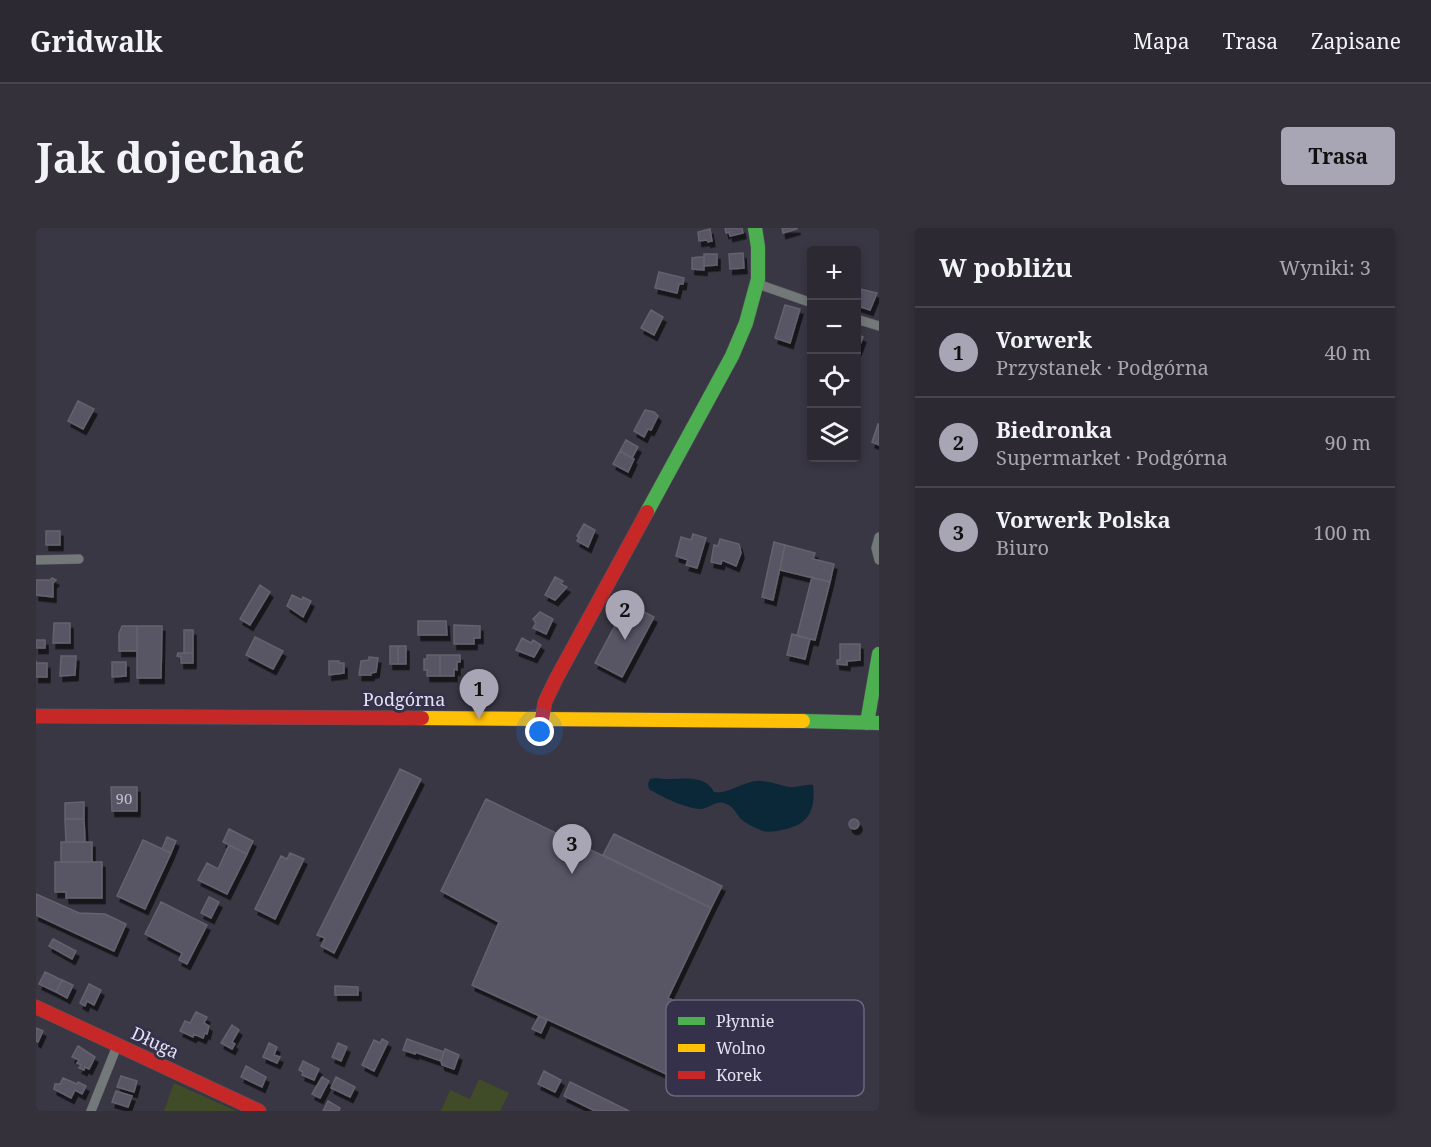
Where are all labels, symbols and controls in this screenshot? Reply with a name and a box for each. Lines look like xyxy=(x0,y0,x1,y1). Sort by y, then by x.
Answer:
text: Gridwalk xyxy=(30,22,163,60)
text: Mapa xyxy=(1133,27,1190,55)
text: Trasa xyxy=(1223,27,1278,55)
text: Zapisane xyxy=(1311,27,1401,55)
button: Trasa xyxy=(1281,127,1395,185)
text: Jak dojechać xyxy=(36,128,305,185)
map controls xyxy=(807,246,861,462)
button: + xyxy=(807,246,861,300)
text: W pobliżu xyxy=(939,249,1073,285)
text: Wyniki: 3 xyxy=(1279,254,1371,281)
button: − xyxy=(807,300,861,354)
text: Vorwerk xyxy=(996,324,1092,354)
text: 1 xyxy=(953,339,964,366)
text: 40 m xyxy=(1325,339,1371,366)
button: locate xyxy=(807,354,861,408)
text: Przystanek · Podgórna xyxy=(996,354,1209,381)
button: layers xyxy=(807,408,861,462)
text: Biedronka xyxy=(996,414,1112,444)
text: 2 xyxy=(953,429,964,456)
text: 90 m xyxy=(1325,429,1371,456)
text: Supermarket · Podgórna xyxy=(996,444,1228,471)
text: Vorwerk Polska xyxy=(996,504,1171,534)
text: 3 xyxy=(953,519,964,546)
text: 100 m xyxy=(1313,519,1371,546)
text: Biuro xyxy=(996,534,1049,561)
pin: 2 xyxy=(606,590,644,640)
pin: 1 xyxy=(460,670,498,719)
street label: Podgórna xyxy=(363,687,445,711)
your location xyxy=(525,717,554,746)
house number: 90 xyxy=(116,788,132,808)
pin: 3 xyxy=(552,824,592,874)
legend xyxy=(666,1000,864,1096)
text: Płynnie xyxy=(716,1010,774,1032)
street label: Długa xyxy=(128,1021,183,1064)
text: Wolno xyxy=(716,1037,766,1059)
text: Korek xyxy=(716,1064,762,1086)

